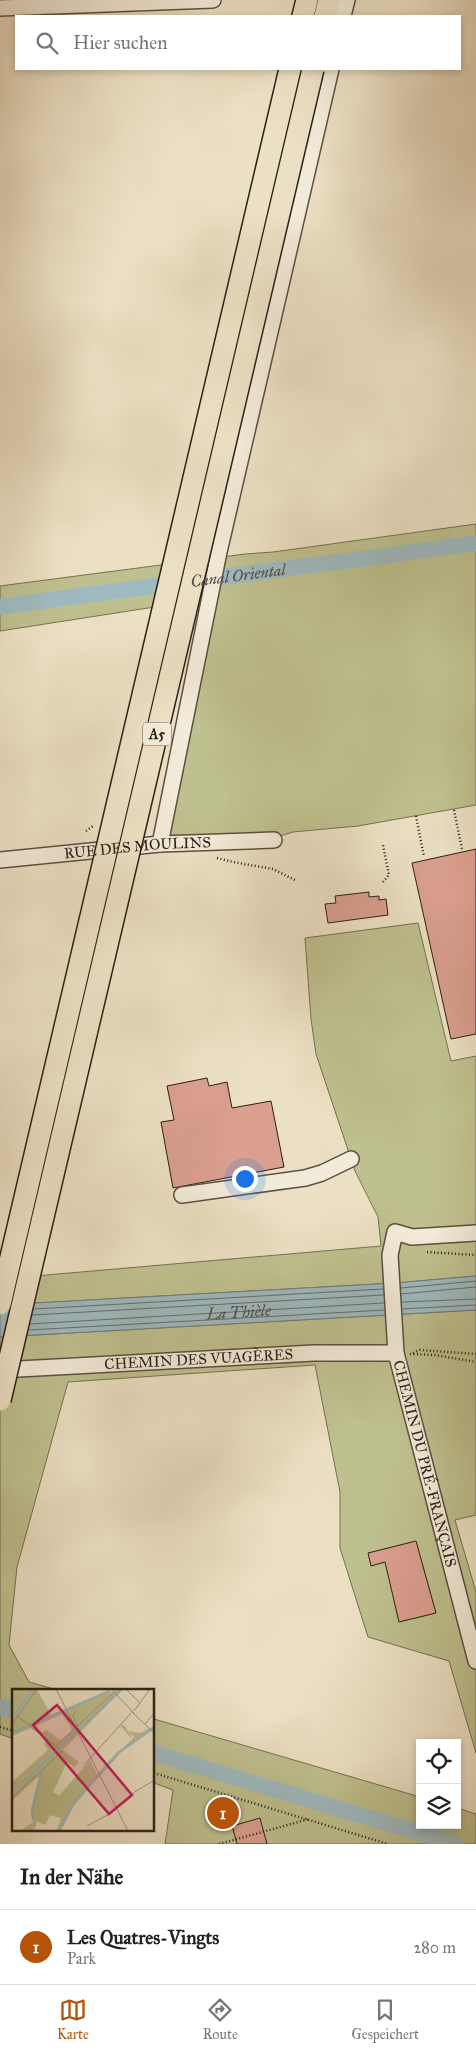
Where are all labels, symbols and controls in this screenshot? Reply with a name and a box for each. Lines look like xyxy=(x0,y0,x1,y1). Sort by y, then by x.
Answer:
search box xyxy=(15,15,461,70)
icon: search xyxy=(33,29,61,57)
text: Hier suchen xyxy=(73,31,167,54)
water label: Canal Oriental xyxy=(189,560,288,591)
road number: A5 xyxy=(143,722,171,746)
street label: RUE DES MOULINS xyxy=(63,833,211,863)
your location xyxy=(232,1166,258,1192)
water label: La Thièle xyxy=(205,1301,272,1324)
street label: CHEMIN DES VUAGÈRES xyxy=(104,1345,294,1373)
street label: CHEMIN DU PRÉ-FRANÇAIS xyxy=(389,1358,460,1569)
inset map xyxy=(12,1689,155,1832)
map controls xyxy=(416,1739,461,1829)
button: locate xyxy=(416,1739,461,1784)
button: layers xyxy=(416,1784,461,1829)
pin: 1 xyxy=(207,1794,239,1832)
text: In der Nähe xyxy=(20,1864,123,1890)
text: Les Quatres-Vingts xyxy=(67,1926,219,1949)
text: 1 xyxy=(33,1938,39,1957)
text: 280 m xyxy=(413,1938,456,1957)
text: Park xyxy=(67,1949,96,1968)
tab: Karte xyxy=(57,1996,89,2043)
tab: Route xyxy=(203,1996,238,2043)
tab: Gespeichert xyxy=(352,1996,419,2043)

